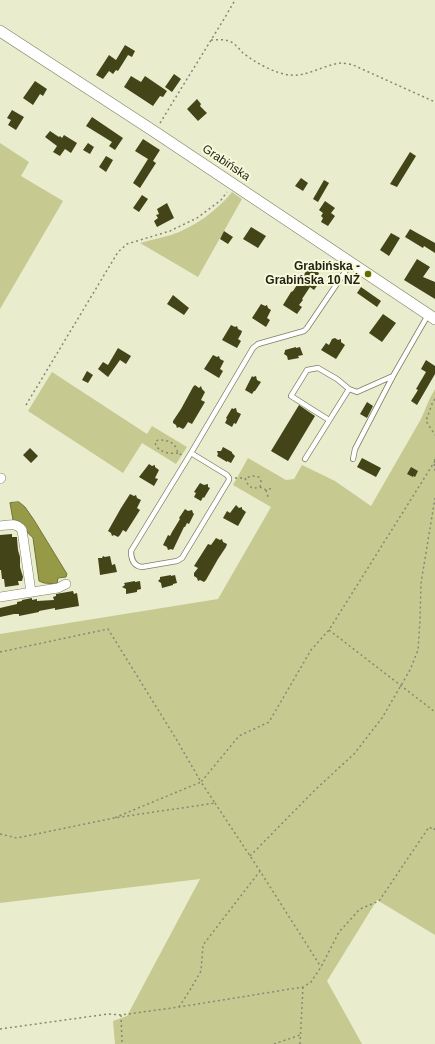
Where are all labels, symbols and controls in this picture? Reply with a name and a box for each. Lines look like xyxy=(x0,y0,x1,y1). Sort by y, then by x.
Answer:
street label: Grabińska xyxy=(199,142,253,184)
place label: Grabińska - Grabińska 10 NŻ xyxy=(265,260,360,288)
marker: Grabińska - Grabińska 10 NŻ xyxy=(363,269,373,279)

